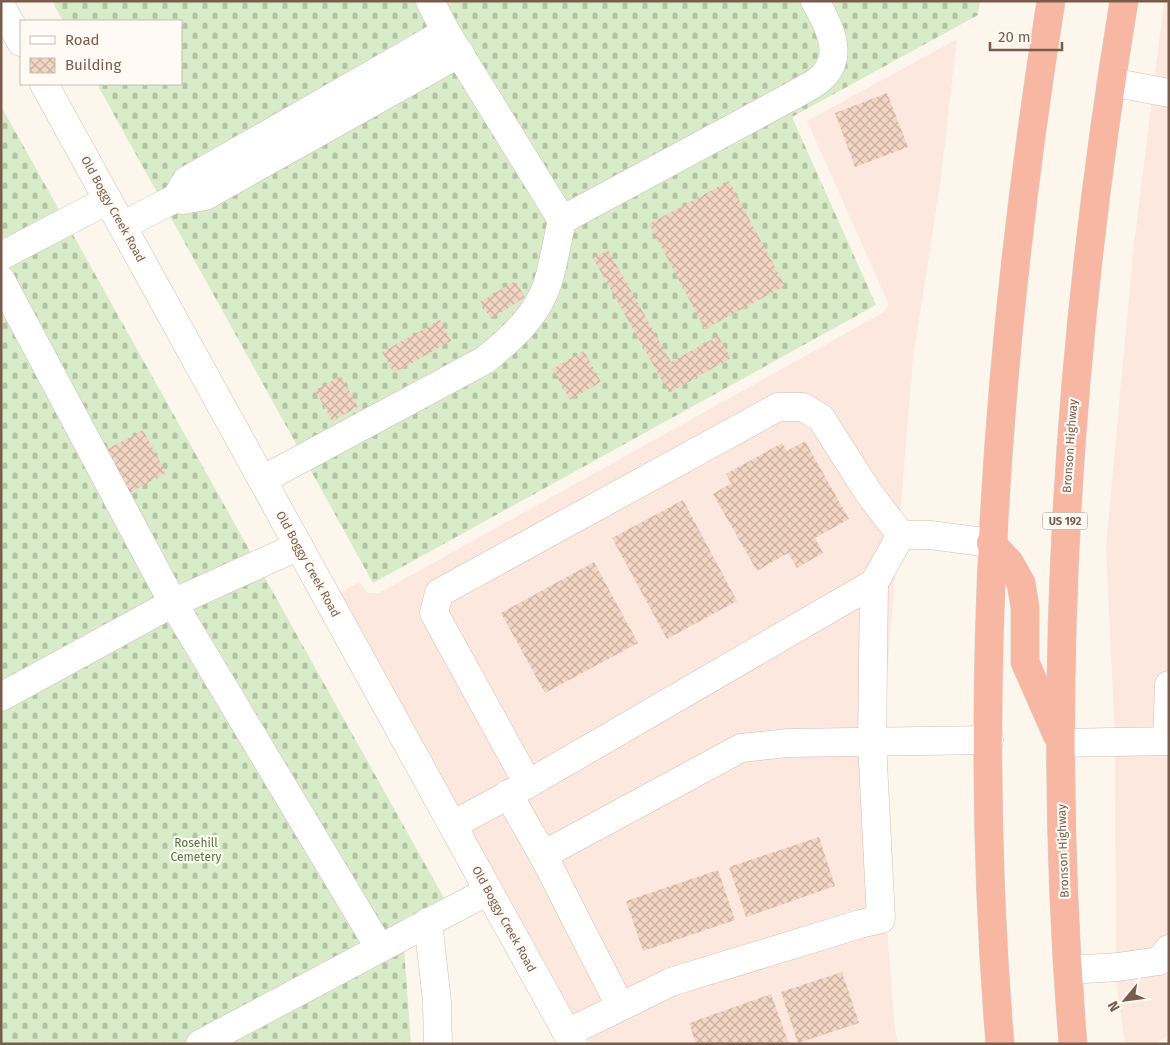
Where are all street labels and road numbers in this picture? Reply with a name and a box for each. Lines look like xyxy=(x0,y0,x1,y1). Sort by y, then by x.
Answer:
street label: Old Boggy Creek Road xyxy=(78,154,148,264)
street label: Bronson Highway xyxy=(1060,399,1080,493)
street label: Old Boggy Creek Road xyxy=(273,509,343,619)
road number: US 192 xyxy=(1042,512,1088,530)
street label: Bronson Highway xyxy=(1054,804,1072,898)
street label: Old Boggy Creek Road xyxy=(469,864,539,974)

